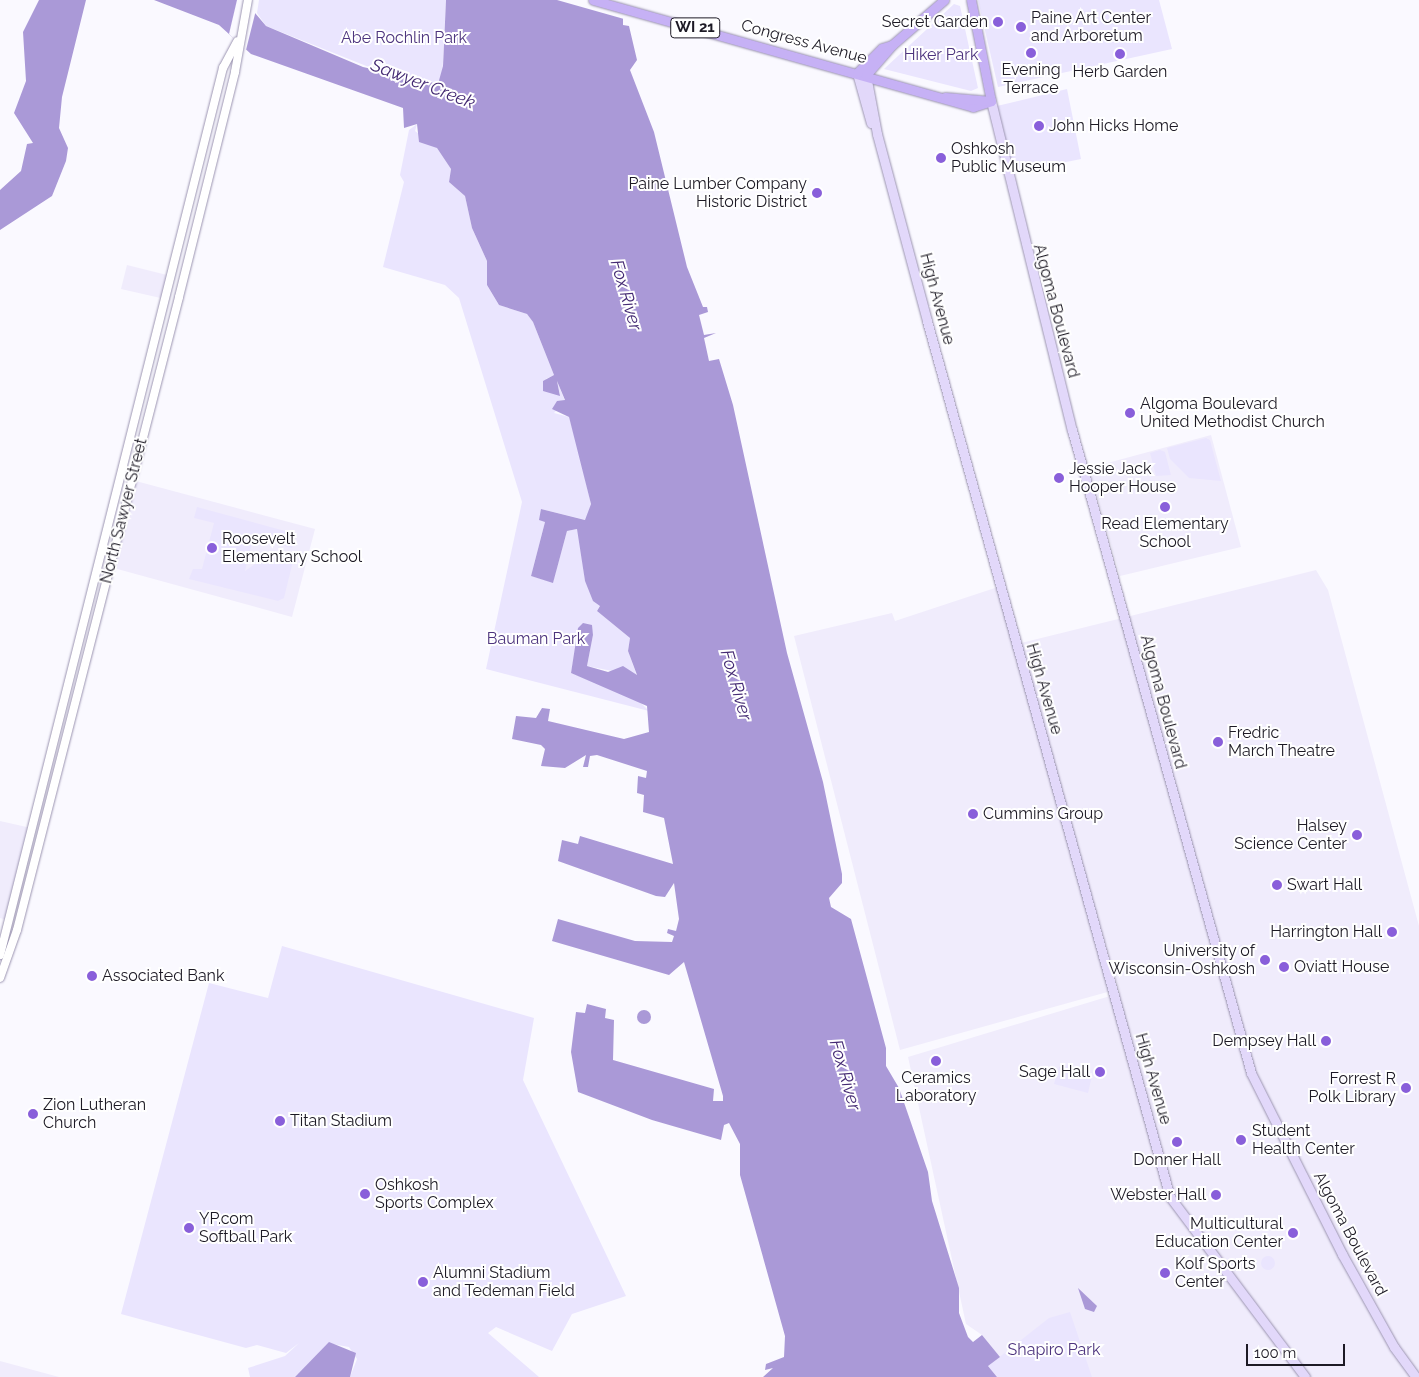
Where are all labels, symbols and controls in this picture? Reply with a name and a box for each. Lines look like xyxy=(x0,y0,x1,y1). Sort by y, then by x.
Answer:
place label: Paine Art Center and Arboretum xyxy=(1031,8,1152,46)
place label: Secret Garden xyxy=(882,12,988,32)
road number: WI 21 xyxy=(670,15,720,40)
street label: Congress Avenue xyxy=(739,16,869,68)
marker: Secret Garden xyxy=(992,16,1004,28)
marker: Paine Art Center and Arboretum xyxy=(1015,21,1027,33)
park label: Abe Rochlin Park xyxy=(341,28,467,48)
park label: Hiker Park xyxy=(903,45,979,65)
marker: Evening Terrace xyxy=(1025,47,1037,59)
marker: Herb Garden xyxy=(1114,48,1126,60)
water label: Sawyer Creek xyxy=(368,54,478,114)
place label: Evening Terrace xyxy=(1001,60,1061,98)
place label: Herb Garden xyxy=(1073,62,1167,82)
place label: John Hicks Home xyxy=(1049,116,1178,136)
marker: John Hicks Home xyxy=(1033,120,1045,132)
place label: Oshkosh Public Museum xyxy=(951,139,1066,177)
marker: Oshkosh Public Museum xyxy=(935,152,947,164)
place label: Paine Lumber Company Historic District xyxy=(628,174,807,212)
marker: Paine Lumber Company Historic District xyxy=(811,187,823,199)
street label: Algoma Boulevard xyxy=(1029,242,1083,380)
street label: High Avenue xyxy=(915,251,959,347)
water label: Fox River xyxy=(606,257,646,333)
place label: Algoma Boulevard United Methodist Church xyxy=(1140,394,1325,432)
marker: Algoma Boulevard United Methodist Church xyxy=(1124,407,1136,419)
street label: North Sawyer Street xyxy=(97,436,151,586)
place label: Jessie Jack Hooper House xyxy=(1069,459,1176,497)
marker: Jessie Jack Hooper House xyxy=(1053,472,1065,484)
marker: Read Elementary School xyxy=(1159,501,1171,513)
place label: Read Elementary School xyxy=(1101,514,1229,552)
place label: Roosevelt Elementary School xyxy=(222,529,362,567)
marker: Roosevelt Elementary School xyxy=(206,542,218,554)
park label: Bauman Park xyxy=(487,629,585,649)
street label: Algoma Boulevard xyxy=(1136,633,1190,771)
street label: High Avenue xyxy=(1022,641,1066,737)
water label: Fox River xyxy=(716,647,756,723)
place label: Fredric March Theatre xyxy=(1228,723,1335,761)
marker: Fredric March Theatre xyxy=(1212,736,1224,748)
place label: Cummins Group xyxy=(983,804,1103,824)
marker: Cummins Group xyxy=(967,808,979,820)
place label: Halsey Science Center xyxy=(1234,816,1347,854)
marker: Halsey Science Center xyxy=(1351,829,1363,841)
place label: Swart Hall xyxy=(1287,875,1362,895)
marker: Swart Hall xyxy=(1271,879,1283,891)
place label: Harrington Hall xyxy=(1270,922,1382,942)
marker: Harrington Hall xyxy=(1386,926,1398,938)
place label: University of Wisconsin-Oshkosh xyxy=(1109,941,1255,979)
marker: University of Wisconsin-Oshkosh xyxy=(1259,954,1271,966)
place label: Oviatt House xyxy=(1294,957,1389,977)
marker: Oviatt House xyxy=(1278,961,1290,973)
place label: Associated Bank xyxy=(102,966,224,986)
marker: Associated Bank xyxy=(86,970,98,982)
street label: High Avenue xyxy=(1131,1031,1175,1127)
place label: Dempsey Hall xyxy=(1212,1031,1316,1051)
marker: Dempsey Hall xyxy=(1320,1035,1332,1047)
water label: Fox River xyxy=(825,1037,865,1113)
marker: Ceramics Laboratory xyxy=(930,1055,942,1067)
place label: Sage Hall xyxy=(1019,1062,1090,1082)
marker: Sage Hall xyxy=(1094,1066,1106,1078)
place label: Ceramics Laboratory xyxy=(896,1068,976,1106)
place label: Forrest R Polk Library xyxy=(1308,1069,1396,1107)
marker: Forrest R Polk Library xyxy=(1400,1082,1412,1094)
place label: Zion Lutheran Church xyxy=(43,1095,146,1133)
marker: Zion Lutheran Church xyxy=(27,1108,39,1120)
place label: Titan Stadium xyxy=(290,1111,392,1131)
marker: Titan Stadium xyxy=(274,1115,286,1127)
place label: Student Health Center xyxy=(1252,1121,1355,1159)
marker: Student Health Center xyxy=(1234,1133,1248,1147)
marker: Donner Hall xyxy=(1171,1136,1183,1148)
place label: Donner Hall xyxy=(1133,1150,1221,1170)
street label: Algoma Boulevard xyxy=(1309,1169,1391,1299)
place label: Oshkosh Sports Complex xyxy=(375,1175,493,1213)
place label: Webster Hall xyxy=(1110,1185,1206,1205)
marker: Oshkosh Sports Complex xyxy=(359,1188,371,1200)
marker: Webster Hall xyxy=(1210,1189,1222,1201)
place label: YP.com Softball Park xyxy=(199,1209,293,1247)
place label: Multicultural Education Center xyxy=(1155,1214,1283,1252)
marker: YP.com Softball Park xyxy=(183,1222,195,1234)
marker: Multicultural Education Center xyxy=(1287,1227,1299,1239)
place label: Kolf Sports Center xyxy=(1175,1254,1256,1292)
place label: Alumni Stadium and Tedeman Field xyxy=(433,1263,575,1301)
marker: Kolf Sports Center xyxy=(1159,1267,1171,1279)
marker: Alumni Stadium and Tedeman Field xyxy=(417,1276,429,1288)
scale bar xyxy=(1249,1334,1348,1366)
park label: Shapiro Park xyxy=(1008,1340,1100,1360)
text: 100 m xyxy=(1254,1344,1296,1362)

